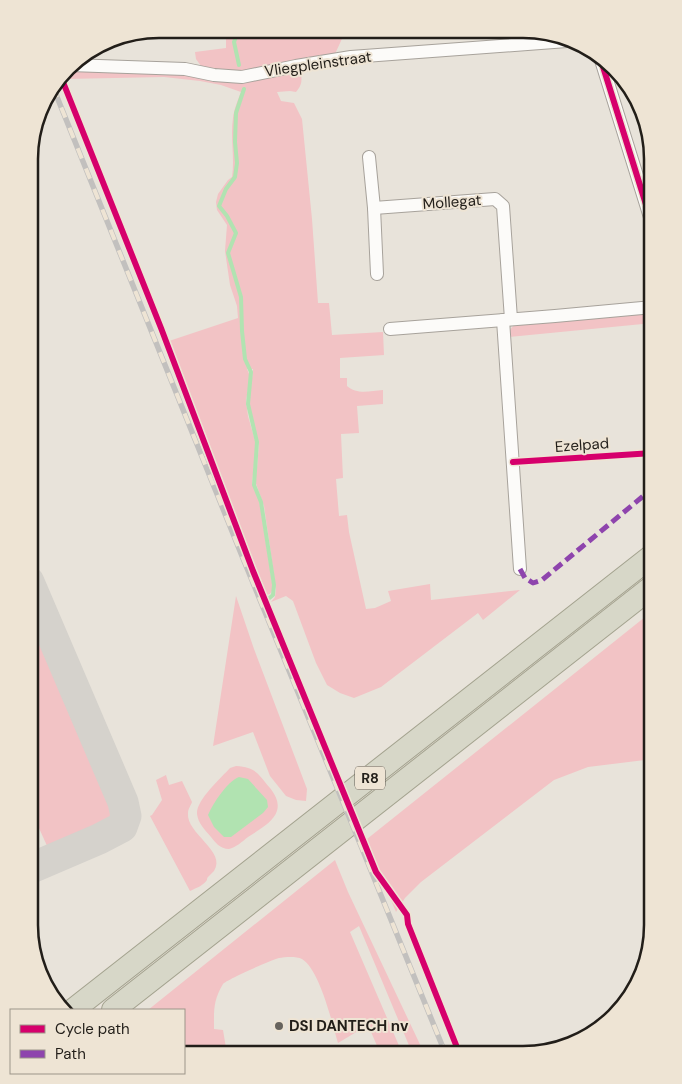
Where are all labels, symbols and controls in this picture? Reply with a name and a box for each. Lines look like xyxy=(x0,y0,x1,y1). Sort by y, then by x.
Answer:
street label: Vliegpleinstraat xyxy=(263,47,373,81)
street label: Mollegat xyxy=(422,190,482,214)
street label: Ezelpad xyxy=(554,433,610,457)
road number: R8 xyxy=(355,766,385,790)
legend xyxy=(10,1009,185,1074)
place label: DSI DANTECH nv xyxy=(289,1016,409,1036)
text: Cycle path xyxy=(55,1019,130,1039)
marker: DSI DANTECH nv xyxy=(273,1020,285,1032)
text: Path xyxy=(55,1044,86,1064)

